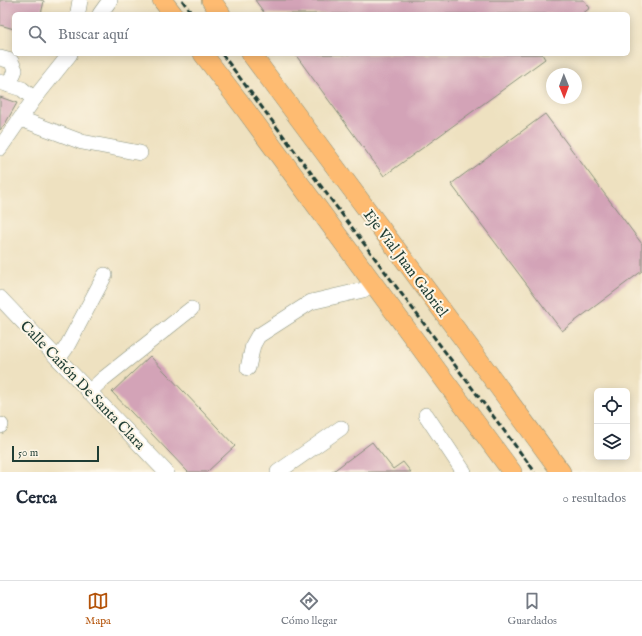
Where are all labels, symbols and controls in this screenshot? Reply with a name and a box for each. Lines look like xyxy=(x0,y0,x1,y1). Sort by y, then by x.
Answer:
search box xyxy=(12,12,630,56)
icon: search xyxy=(26,23,48,45)
text: Buscar aquí xyxy=(58,25,128,44)
north arrow xyxy=(546,68,582,104)
street label: Eje Vial Juan Gabriel xyxy=(359,206,453,322)
street label: Calle Cañón De Santa Clara xyxy=(16,317,150,454)
map controls xyxy=(594,388,630,460)
button: locate xyxy=(594,388,630,424)
button: layers xyxy=(594,424,630,460)
scale bar xyxy=(12,444,99,463)
text: 50 m xyxy=(18,446,38,460)
text: Cerca xyxy=(16,488,57,509)
text: 0 resultados xyxy=(563,490,626,507)
tab: Mapa xyxy=(85,590,111,628)
tab: Cómo llegar xyxy=(281,590,337,628)
tab: Guardados xyxy=(507,590,557,628)

